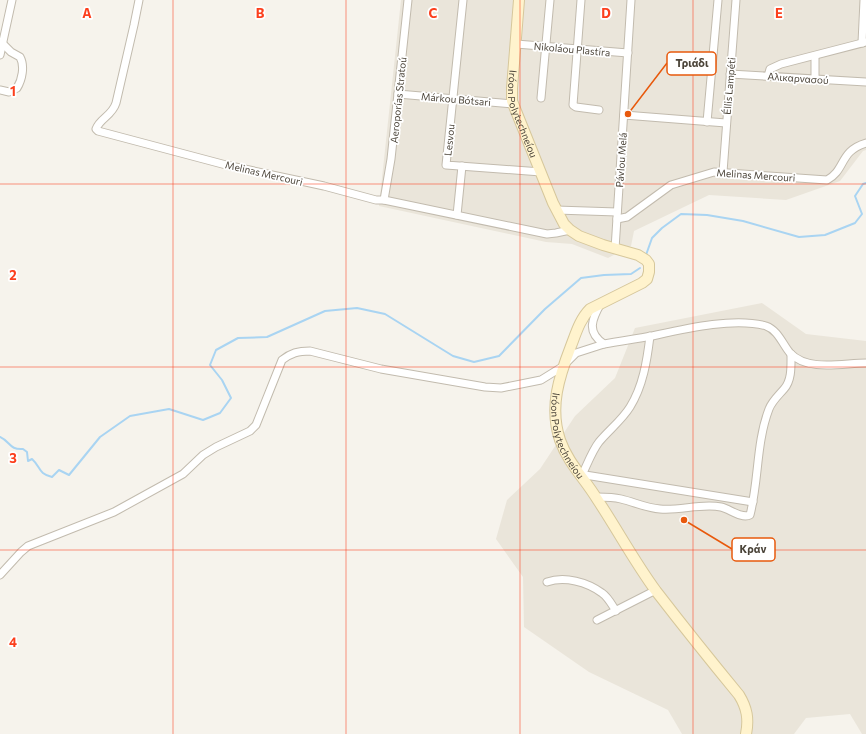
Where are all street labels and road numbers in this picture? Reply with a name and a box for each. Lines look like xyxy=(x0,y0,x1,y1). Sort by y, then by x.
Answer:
street label: Nikoláou Plastíra xyxy=(533,40,611,58)
street label: Aeroporías Stratoú xyxy=(388,56,408,144)
street label: Éllis Lampéti xyxy=(721,57,737,115)
street label: Iróon Polytechneíou xyxy=(506,70,540,159)
street label: Αλικαρνασού xyxy=(767,70,829,86)
street label: Márkou Bótsari xyxy=(421,90,491,108)
street label: Lesvou xyxy=(441,123,457,157)
street label: Pávlou Melá xyxy=(613,132,629,188)
street label: Melinas Mercouri xyxy=(224,158,304,188)
street label: Melinas Mercouri xyxy=(716,166,796,184)
street label: Iróon Polytechneíou xyxy=(549,392,587,481)

